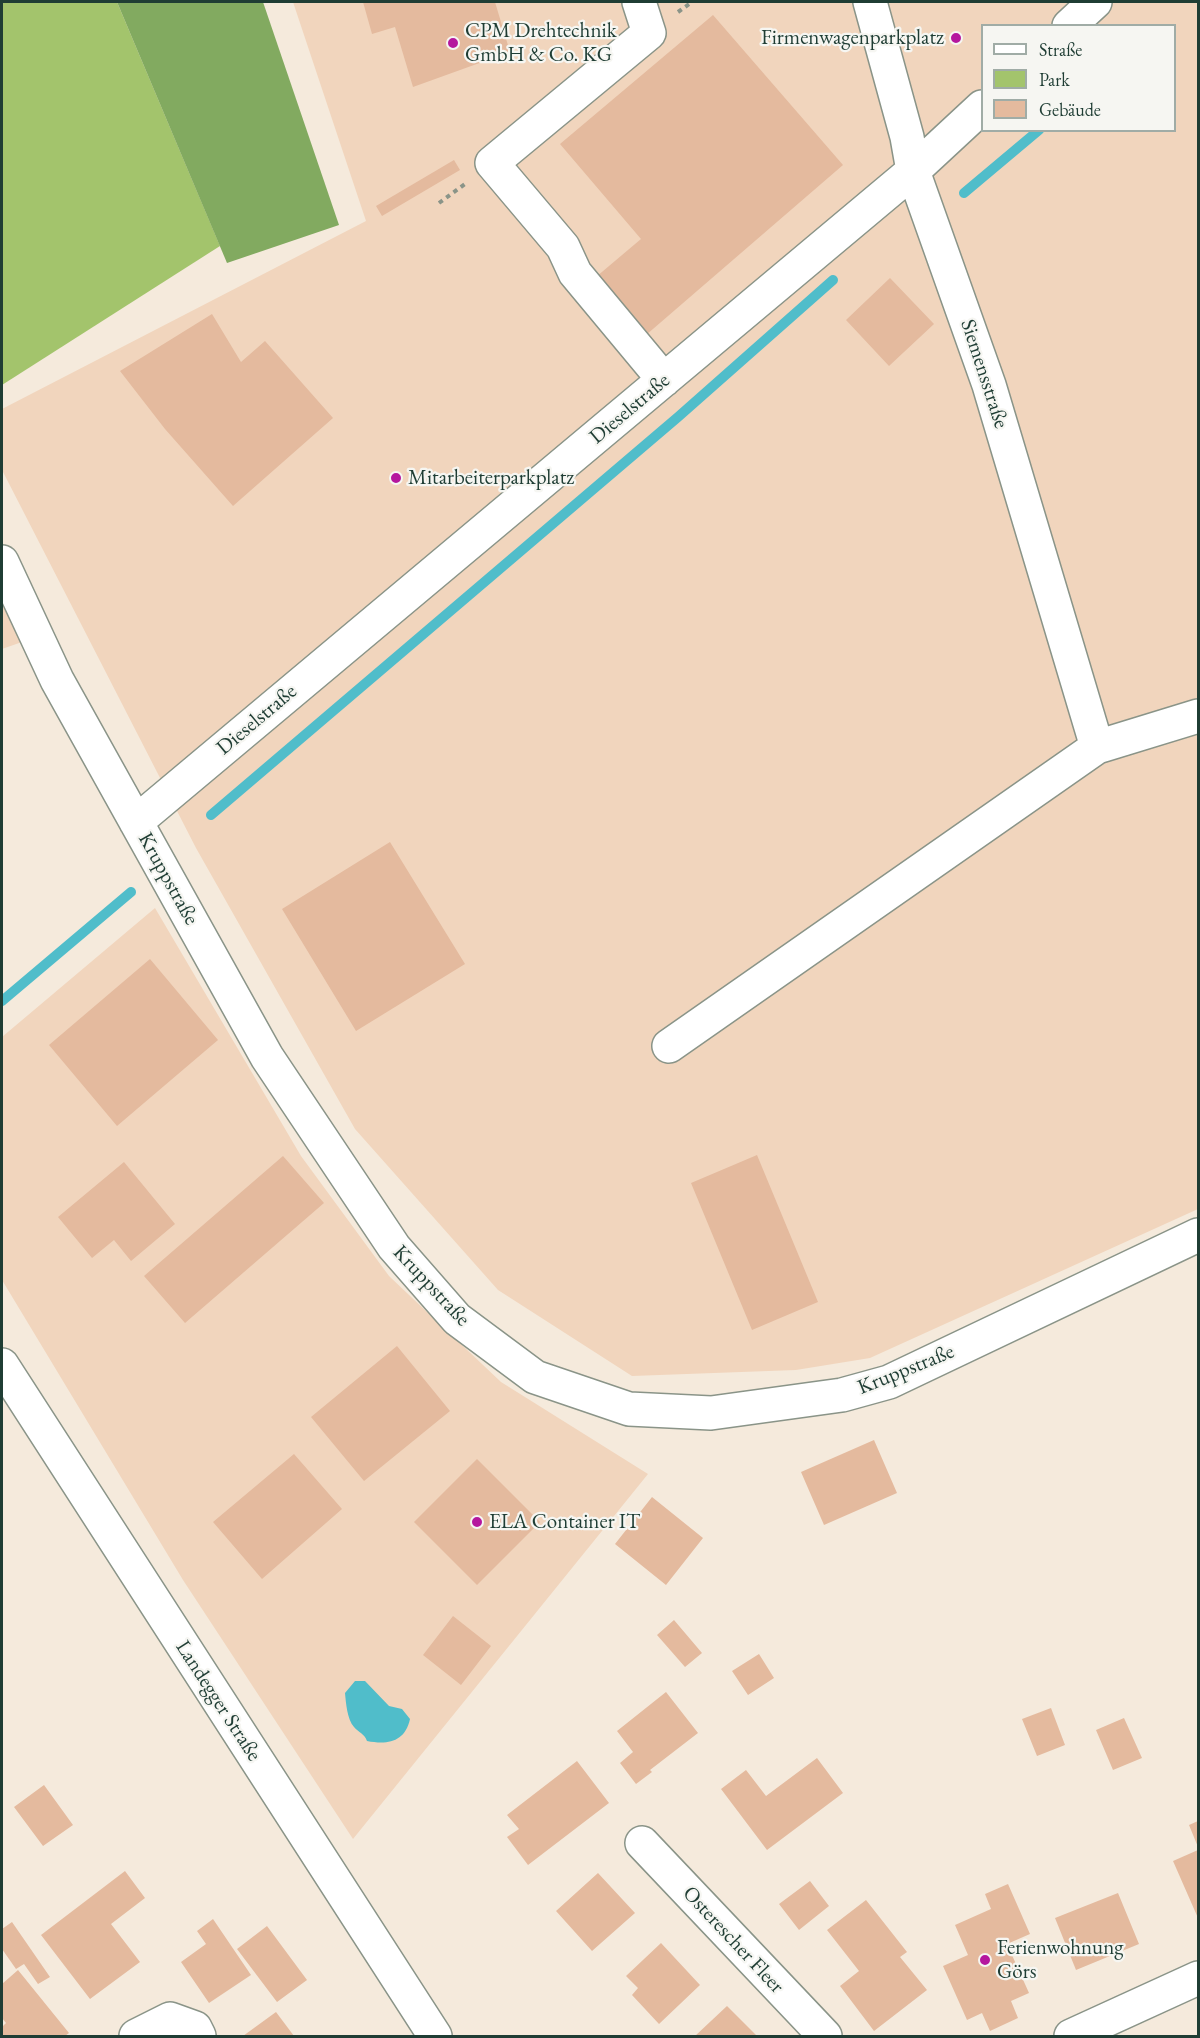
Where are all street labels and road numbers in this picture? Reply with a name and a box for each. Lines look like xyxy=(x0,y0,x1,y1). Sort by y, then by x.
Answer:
street label: Siemensstraße xyxy=(955,316,1013,432)
street label: Dieselstraße xyxy=(585,368,675,450)
street label: Dieselstraße xyxy=(212,679,302,761)
street label: Kruppstraße xyxy=(132,828,204,930)
street label: Kruppstraße xyxy=(387,1240,475,1332)
street label: Kruppstraße xyxy=(854,1339,958,1401)
street label: Landegger Straße xyxy=(170,1636,266,1766)
street label: Osterescher Fleer xyxy=(677,1881,789,1999)

